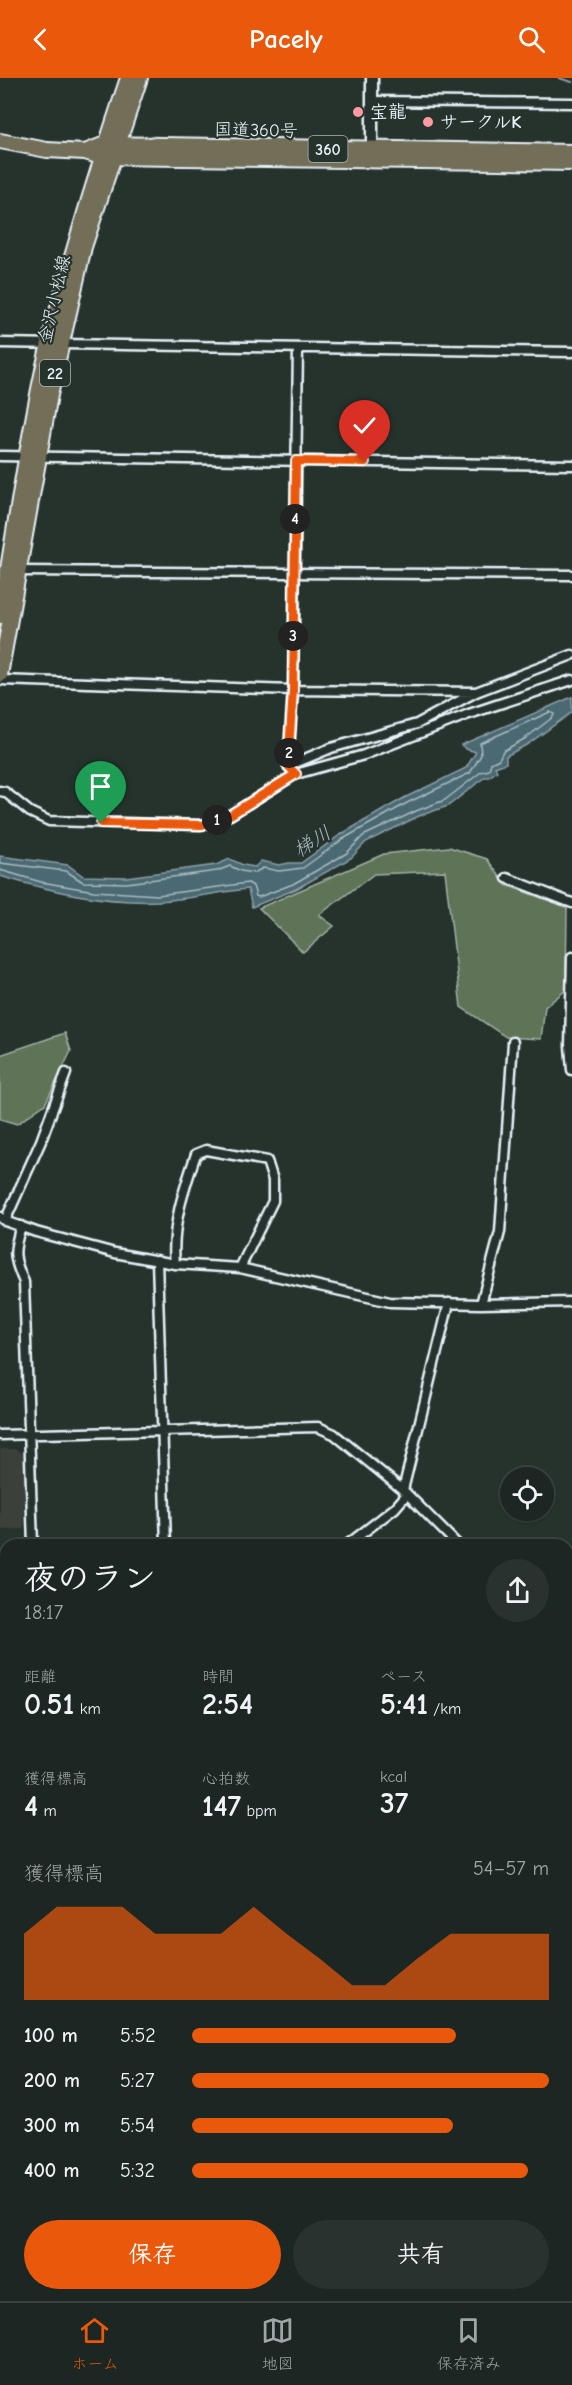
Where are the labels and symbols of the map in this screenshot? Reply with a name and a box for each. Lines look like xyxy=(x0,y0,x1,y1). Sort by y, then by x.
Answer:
place label: 宝龍 xyxy=(370,102,406,123)
marker: 宝龍 xyxy=(351,105,365,119)
place label: サークルK xyxy=(440,112,521,133)
marker: サークルK xyxy=(421,115,435,129)
street label: 国道360号 xyxy=(214,119,298,142)
road number: 360 xyxy=(308,136,348,162)
street label: 金沢小松線 xyxy=(34,253,75,345)
road number: 22 xyxy=(40,360,70,386)
pin xyxy=(339,400,390,462)
pin: 4 xyxy=(280,504,310,534)
pin: 3 xyxy=(278,621,308,651)
pin: 2 xyxy=(274,738,304,768)
pin xyxy=(75,761,126,823)
pin: 1 xyxy=(202,805,232,835)
water label: 梯川 xyxy=(289,821,335,862)

